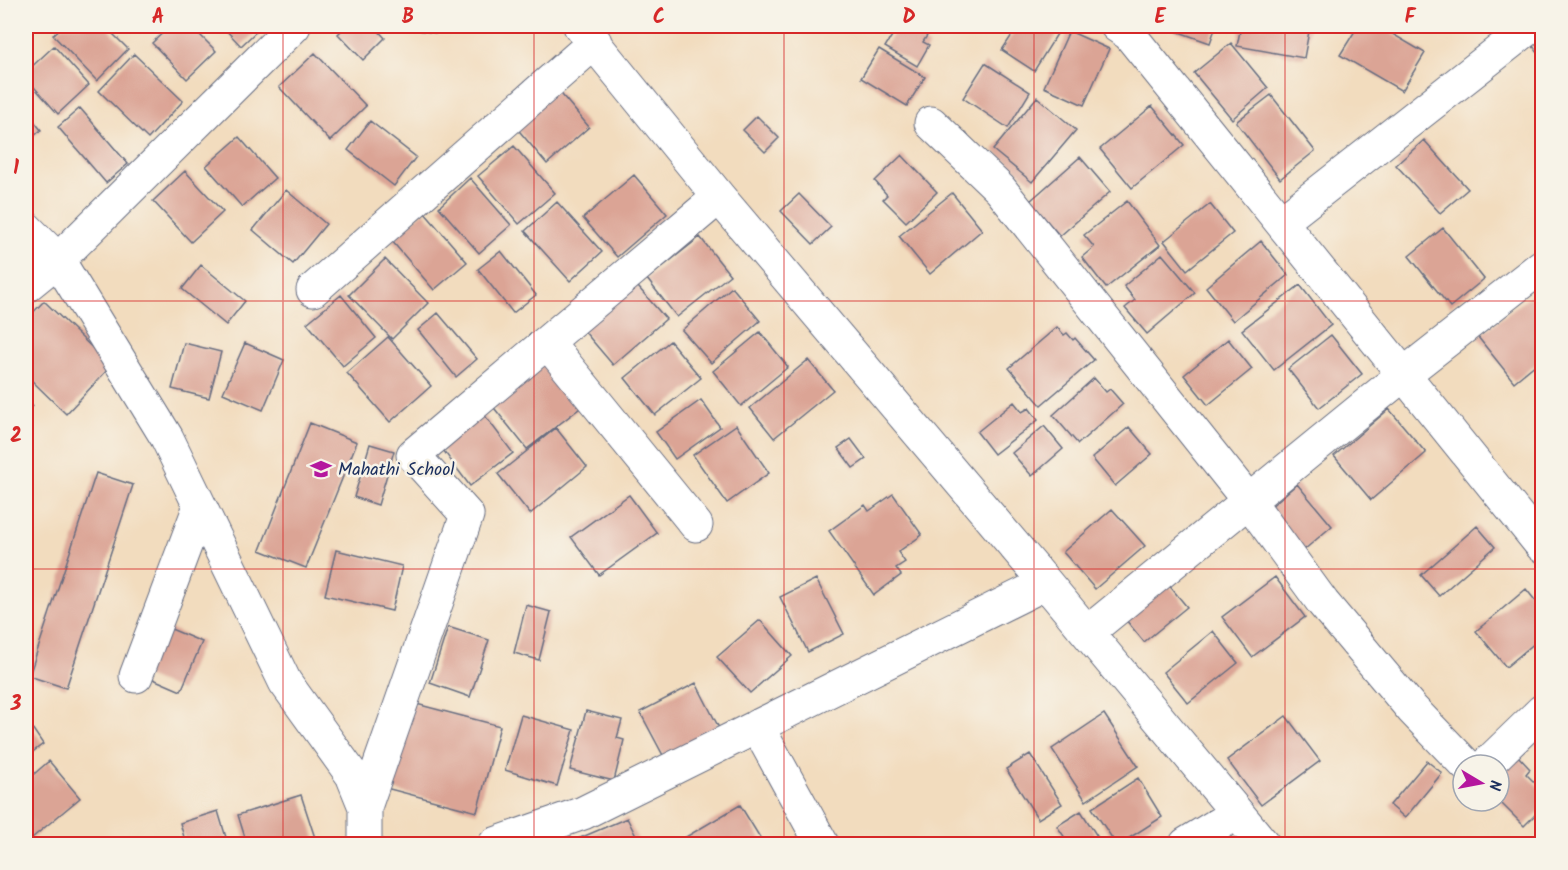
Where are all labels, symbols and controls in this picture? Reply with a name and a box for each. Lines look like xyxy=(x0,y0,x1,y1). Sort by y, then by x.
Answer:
text: A xyxy=(152,2,164,34)
text: B xyxy=(402,2,414,34)
text: C xyxy=(653,2,665,34)
text: D xyxy=(902,2,916,34)
text: E xyxy=(1154,2,1166,34)
text: F xyxy=(1405,2,1417,34)
text: 1 xyxy=(13,153,19,185)
text: 2 xyxy=(10,421,22,453)
place label: Mahathi School xyxy=(338,456,455,485)
school or university icon: Mahathi School xyxy=(309,457,333,481)
text: 3 xyxy=(10,689,22,721)
north arrow xyxy=(1451,753,1511,813)
text: N xyxy=(1481,778,1507,792)

